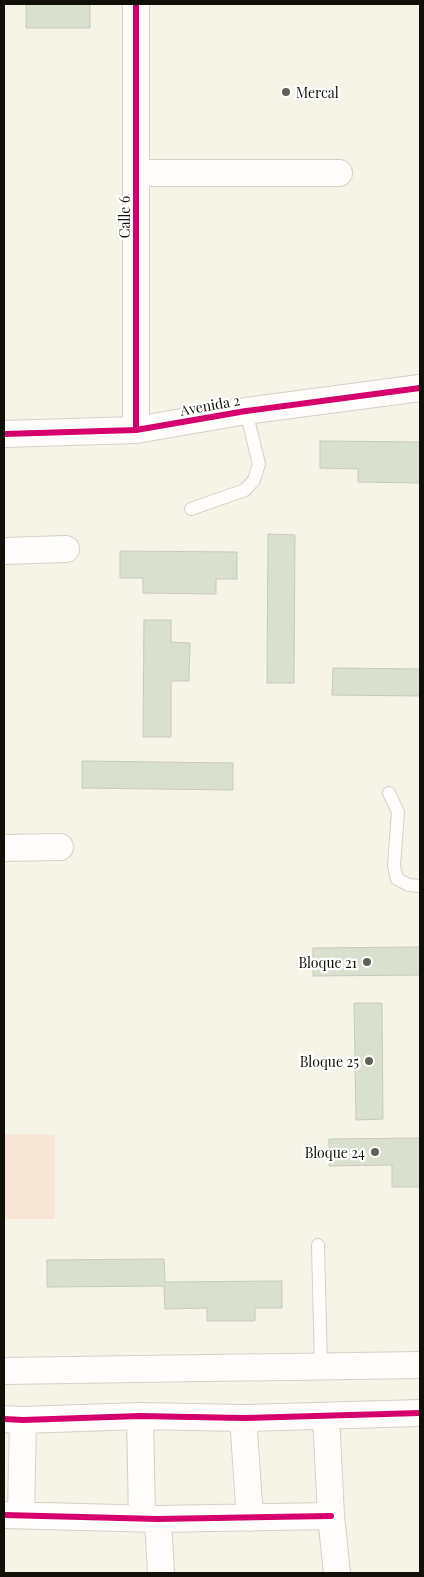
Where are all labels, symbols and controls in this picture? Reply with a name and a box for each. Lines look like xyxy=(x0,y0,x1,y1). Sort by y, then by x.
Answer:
place label: Mercal xyxy=(296,83,339,102)
marker: Mercal xyxy=(280,86,292,98)
street label: Calle 6 xyxy=(115,196,134,238)
street label: Avenida 2 xyxy=(178,390,242,420)
place label: Bloque 21 xyxy=(298,953,357,972)
marker: Bloque 21 xyxy=(361,956,373,968)
place label: Bloque 25 xyxy=(300,1052,359,1071)
marker: Bloque 25 xyxy=(363,1055,375,1067)
place label: Bloque 24 xyxy=(305,1143,365,1162)
marker: Bloque 24 xyxy=(369,1146,381,1158)

